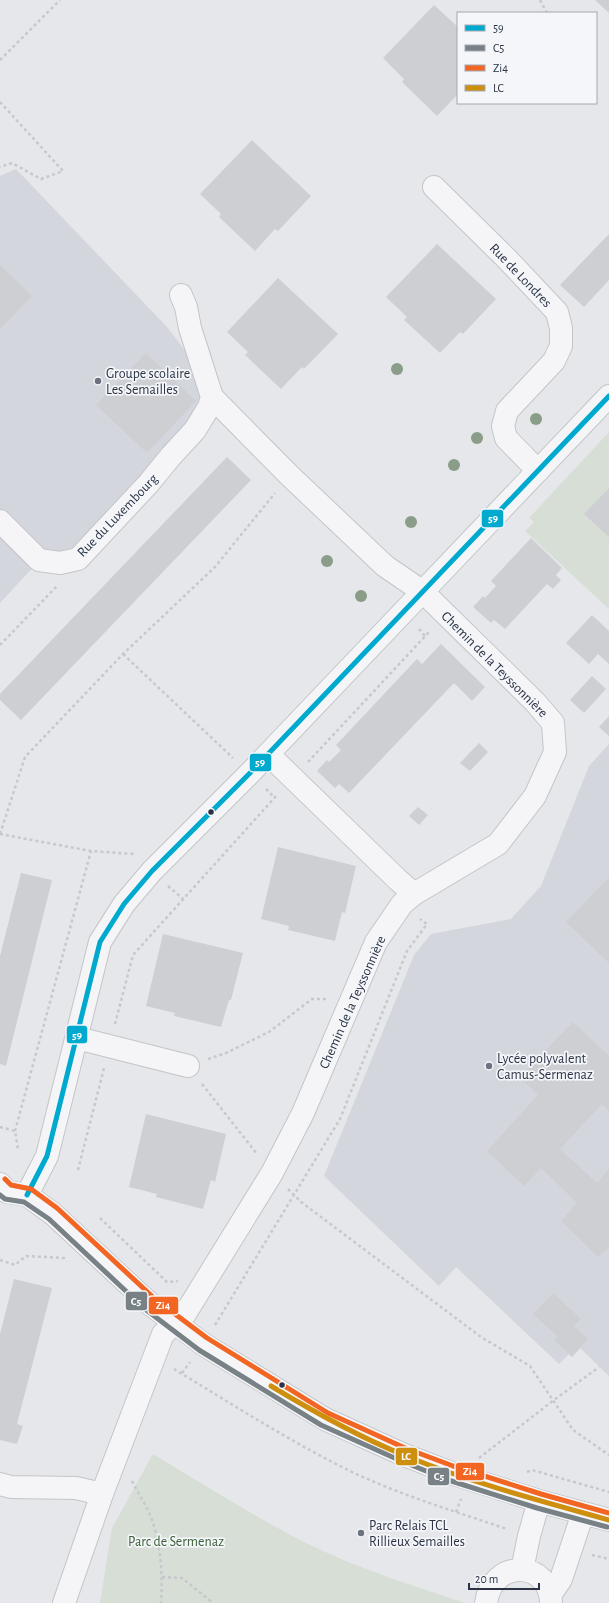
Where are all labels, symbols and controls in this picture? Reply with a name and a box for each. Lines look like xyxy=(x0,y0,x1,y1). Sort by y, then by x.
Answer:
legend xyxy=(457,12,597,104)
text: 59 xyxy=(493,22,504,34)
text: C5 xyxy=(493,42,504,54)
text: Zi4 xyxy=(493,62,508,74)
text: LC xyxy=(493,82,504,94)
street label: Rue de Londres xyxy=(487,241,554,310)
place label: Groupe scolaire Les Semailles xyxy=(106,367,190,397)
marker: Groupe scolaire Les Semailles xyxy=(93,376,103,386)
street label: Rue du Luxembourg xyxy=(75,472,161,560)
line badge: 59 xyxy=(481,509,504,528)
text: 59 xyxy=(488,513,498,524)
street label: Chemin de la Teyssonnière xyxy=(438,609,550,721)
line badge: 59 xyxy=(249,753,272,772)
text: 59 xyxy=(255,757,265,768)
unlabelled marker xyxy=(206,807,216,817)
street label: Chemin de la Teyssonnière xyxy=(317,934,389,1071)
line badge: 59 xyxy=(66,1025,88,1044)
text: 59 xyxy=(72,1030,82,1041)
place label: Lycée polyvalent Camus-Sermenaz xyxy=(497,1052,593,1082)
marker: Lycée polyvalent Camus-Sermenaz xyxy=(484,1061,494,1071)
line badge: C5 xyxy=(125,1291,148,1311)
text: C5 xyxy=(131,1296,141,1307)
line badge: Zi4 xyxy=(148,1296,179,1315)
text: Zi4 xyxy=(156,1300,171,1311)
unlabelled marker xyxy=(277,1380,287,1390)
line badge: LC xyxy=(395,1447,418,1466)
text: LC xyxy=(401,1451,411,1462)
line badge: Zi4 xyxy=(455,1462,485,1481)
text: Zi4 xyxy=(463,1466,478,1477)
line badge: C5 xyxy=(427,1467,450,1486)
text: C5 xyxy=(434,1471,444,1482)
place label: Parc Relais TCL Rillieux Semailles xyxy=(369,1519,465,1549)
marker: Parc Relais TCL Rillieux Semailles xyxy=(356,1528,366,1538)
park label: Parc de Sermenaz xyxy=(128,1535,224,1549)
scale bar xyxy=(469,1565,539,1591)
text: 20 m xyxy=(475,1573,498,1585)

